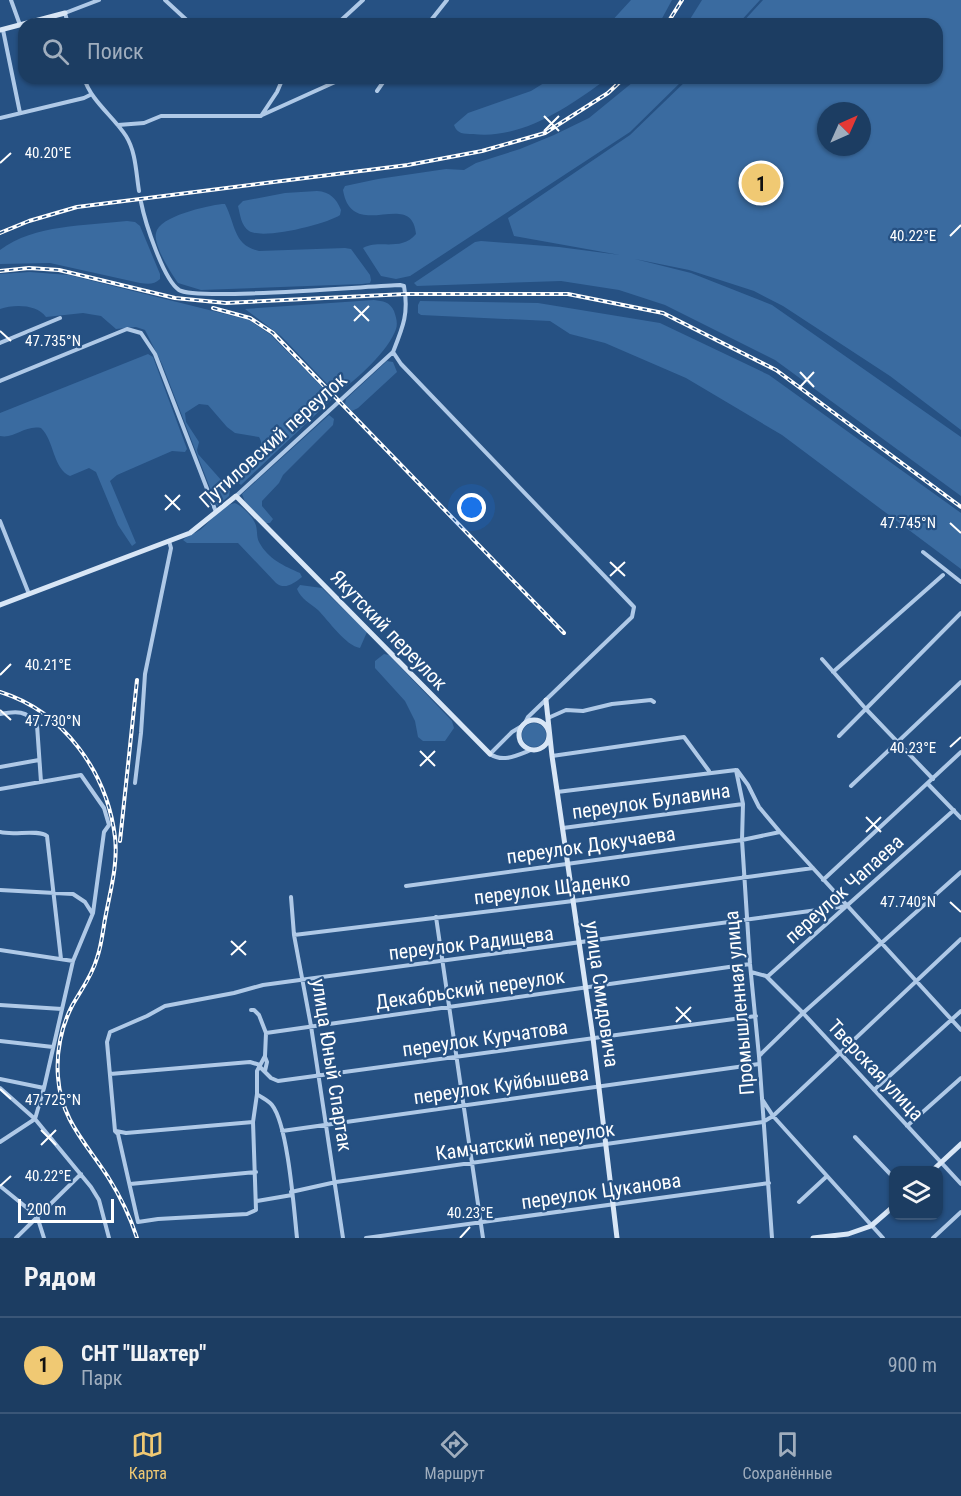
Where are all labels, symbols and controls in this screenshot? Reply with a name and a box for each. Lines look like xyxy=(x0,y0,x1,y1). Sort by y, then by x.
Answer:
search box xyxy=(18,18,943,84)
icon: search xyxy=(39,35,72,68)
text: Поиск xyxy=(87,39,144,64)
north arrow xyxy=(817,102,871,156)
text: 40.20°E xyxy=(25,144,71,162)
pin: 1 xyxy=(742,160,780,206)
text: 40.22°E xyxy=(890,227,936,245)
text: 47.735°N xyxy=(25,332,81,350)
street label: Путиловский переулок xyxy=(194,367,352,512)
your location xyxy=(457,493,486,522)
text: 47.745°N xyxy=(880,514,936,532)
street label: Якутский переулок xyxy=(326,565,452,695)
text: 40.21°E xyxy=(25,656,71,674)
text: 47.730°N xyxy=(25,712,81,730)
text: 40.23°E xyxy=(890,739,936,757)
street label: переулок Булавина xyxy=(570,778,732,824)
street label: переулок Докучаева xyxy=(505,821,677,869)
street label: переулок Чапаева xyxy=(780,829,908,949)
street label: переулок Щаденко xyxy=(473,867,631,909)
text: 47.740°N xyxy=(880,893,936,911)
street label: Промышленная улица xyxy=(719,910,759,1096)
street label: улица Смидовича xyxy=(580,919,624,1069)
street label: переулок Радищева xyxy=(387,921,555,965)
street label: Декабрьский переулок xyxy=(374,964,567,1014)
street label: улица Юный Спартак xyxy=(306,977,358,1153)
street label: Тверская улица xyxy=(823,1014,929,1126)
street label: переулок Курчатова xyxy=(401,1015,569,1061)
street label: переулок Куйбышева xyxy=(412,1061,590,1109)
text: 47.725°N xyxy=(25,1091,81,1109)
street label: Камчатский переулок xyxy=(434,1116,617,1165)
map controls xyxy=(889,1166,943,1220)
button: layers xyxy=(889,1166,943,1220)
text: 40.22°E xyxy=(25,1167,71,1185)
street label: переулок Цуканова xyxy=(519,1168,683,1214)
scale bar xyxy=(18,1196,114,1224)
text: 200 m xyxy=(27,1200,66,1219)
text: 40.23°E xyxy=(447,1204,493,1222)
text: Рядом xyxy=(24,1262,96,1292)
text: СНТ "Шахтер" xyxy=(81,1341,206,1366)
text: 1 xyxy=(38,1353,49,1377)
text: 900 m xyxy=(888,1353,937,1377)
text: Парк xyxy=(81,1366,122,1390)
tab: Карта xyxy=(129,1428,167,1483)
tab: Маршрут xyxy=(425,1428,485,1483)
tab: Сохранённые xyxy=(742,1428,832,1483)

